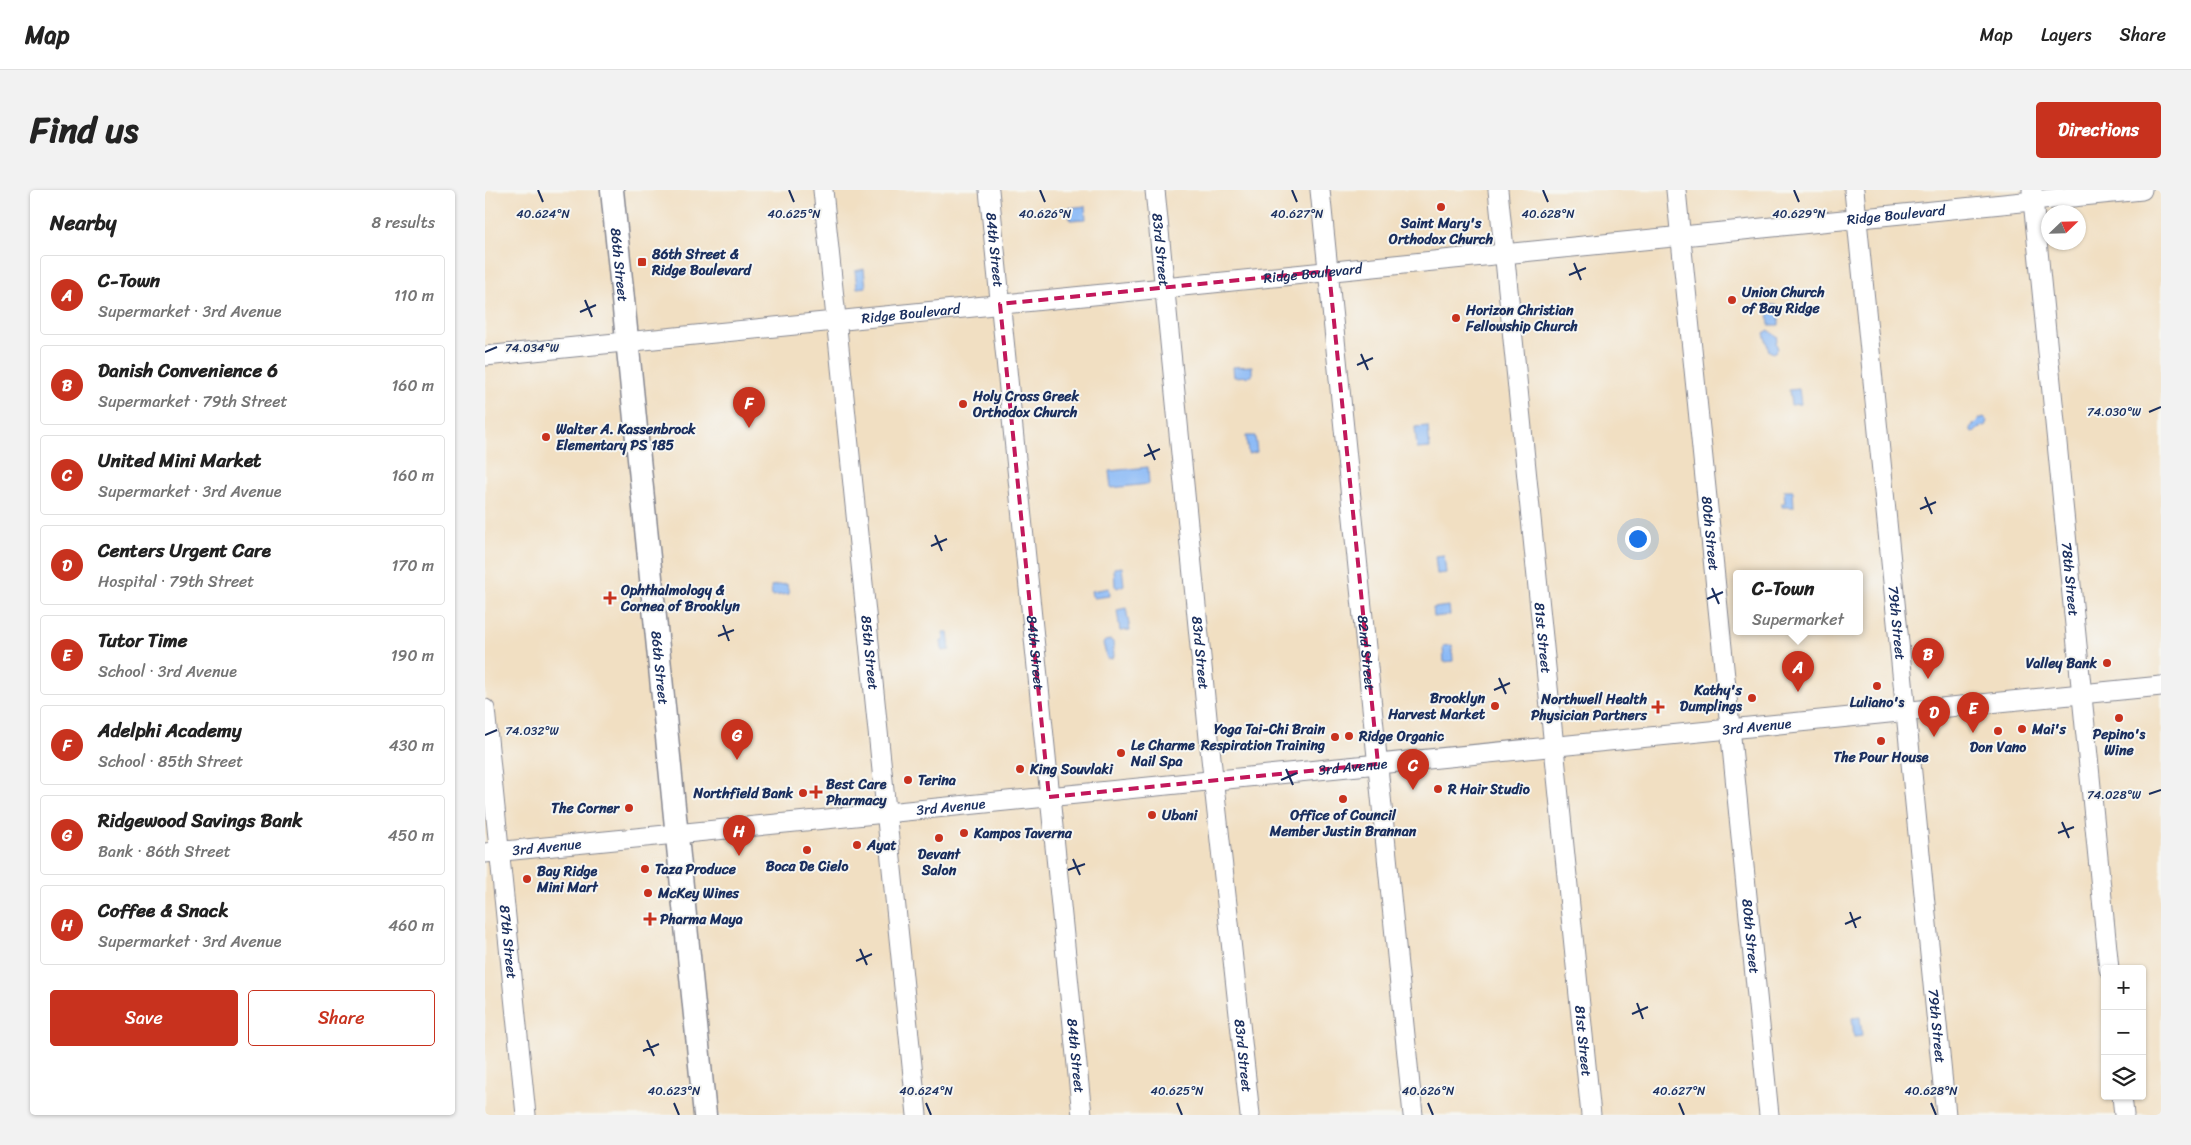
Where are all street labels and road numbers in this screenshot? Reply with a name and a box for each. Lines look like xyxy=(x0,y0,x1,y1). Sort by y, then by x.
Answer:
street label: Ridge Boulevard xyxy=(1845,198,1948,233)
street label: 84th Street xyxy=(978,211,1011,288)
street label: 83rd Street xyxy=(1144,212,1176,288)
street label: 86th Street xyxy=(603,226,635,303)
street label: Ridge Boulevard xyxy=(1262,256,1365,291)
street label: Ridge Boulevard xyxy=(860,296,963,331)
street label: 80th Street xyxy=(1694,495,1726,572)
street label: 78th Street xyxy=(2054,541,2086,617)
street label: 79th Street xyxy=(1880,585,1913,661)
street label: 81st Street xyxy=(1527,601,1559,675)
street label: 85th Street xyxy=(853,614,886,691)
street label: 84th Street xyxy=(1019,614,1051,691)
street label: 82nd Street xyxy=(1350,614,1382,692)
street label: 83rd Street xyxy=(1184,615,1216,691)
street label: 86th Street xyxy=(643,629,676,706)
street label: 3rd Avenue xyxy=(1721,711,1793,743)
street label: 3rd Avenue xyxy=(1317,751,1389,783)
street label: 3rd Avenue xyxy=(915,791,987,823)
street label: 3rd Avenue xyxy=(511,831,583,863)
street label: 80th Street xyxy=(1734,898,1767,975)
street label: 87th Street xyxy=(492,904,524,980)
street label: 79th Street xyxy=(1921,988,1953,1064)
street label: 81st Street xyxy=(1567,1004,1599,1078)
street label: 84th Street xyxy=(1059,1017,1092,1094)
street label: 83rd Street xyxy=(1227,1018,1259,1093)

